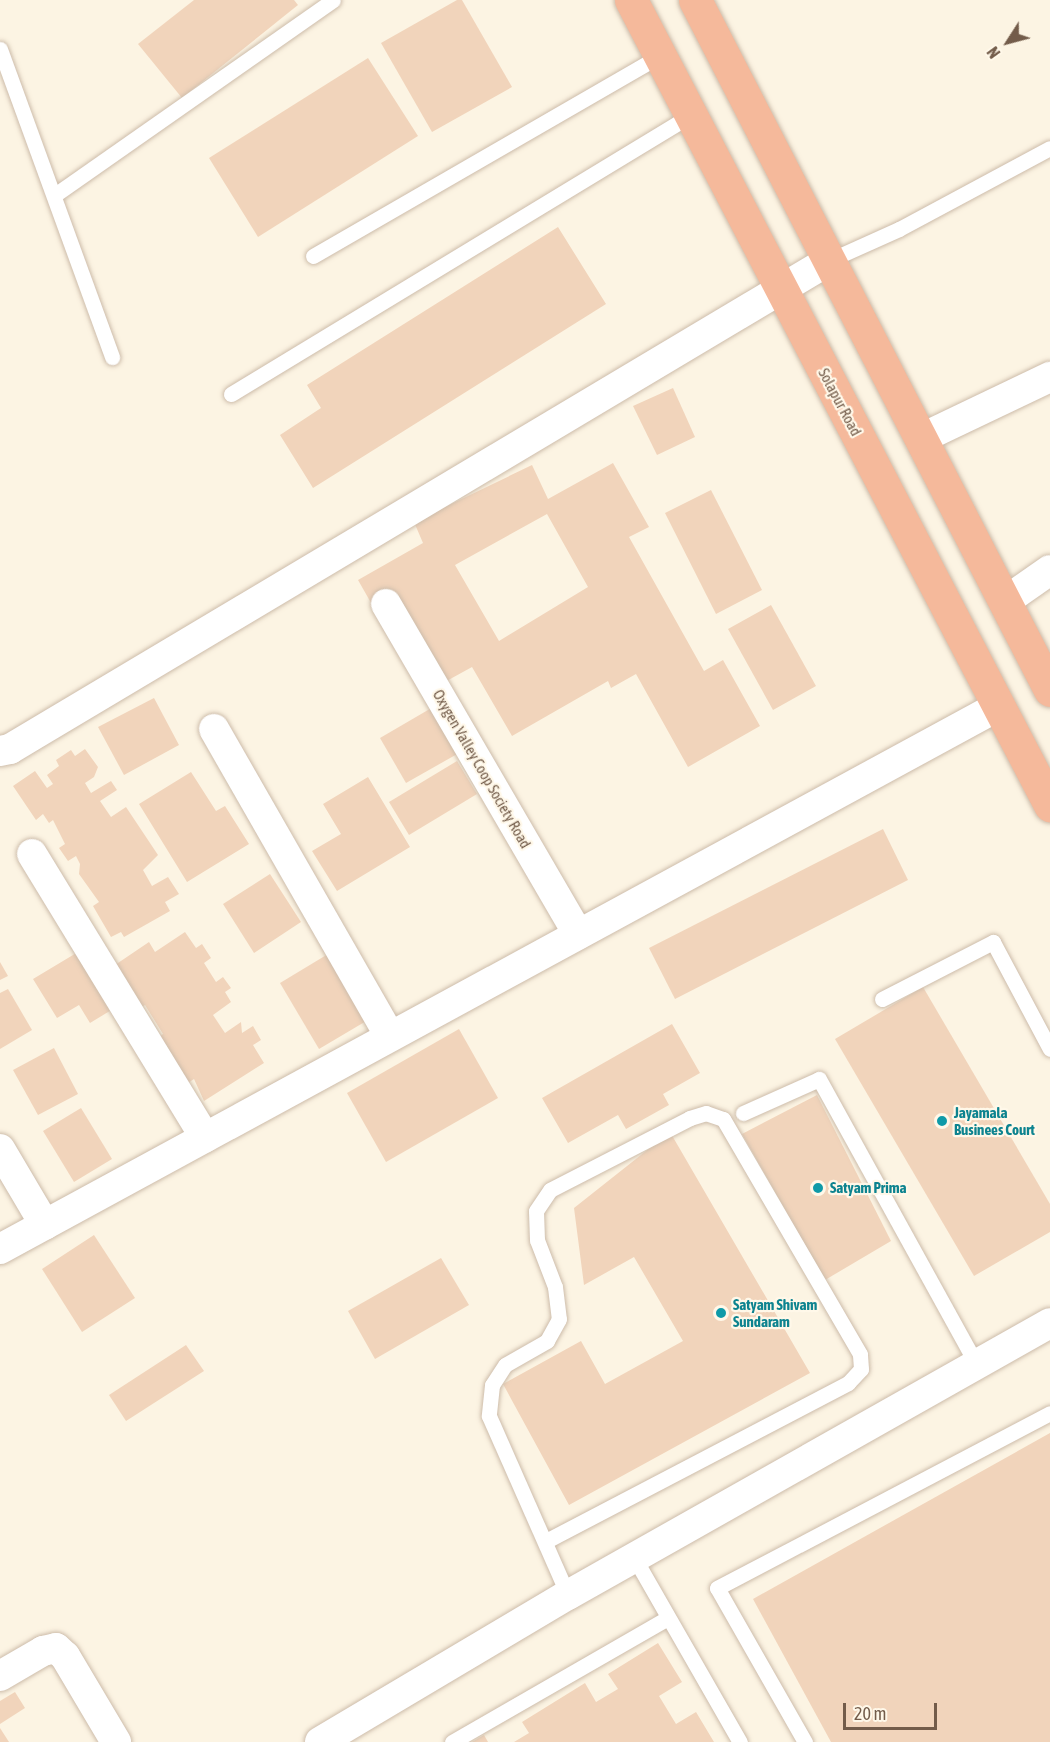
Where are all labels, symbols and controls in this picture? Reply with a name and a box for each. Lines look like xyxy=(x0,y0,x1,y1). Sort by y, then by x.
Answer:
north arrow xyxy=(978,12,1038,72)
text: N xyxy=(983,43,1004,62)
street label: Solapur Road xyxy=(815,365,865,439)
street label: Oxygen Valley Coop Society Road xyxy=(429,686,535,852)
place label: Jayamala Businees Court xyxy=(954,1103,1035,1138)
marker: Jayamala Businees Court xyxy=(935,1114,949,1128)
place label: Satyam Prima xyxy=(830,1179,906,1197)
marker: Satyam Prima xyxy=(811,1181,825,1195)
place label: Satyam Shivam Sundaram xyxy=(733,1295,817,1330)
marker: Satyam Shivam Sundaram xyxy=(714,1306,728,1320)
scale bar xyxy=(846,1691,940,1729)
text: 20 m xyxy=(854,1703,886,1724)

